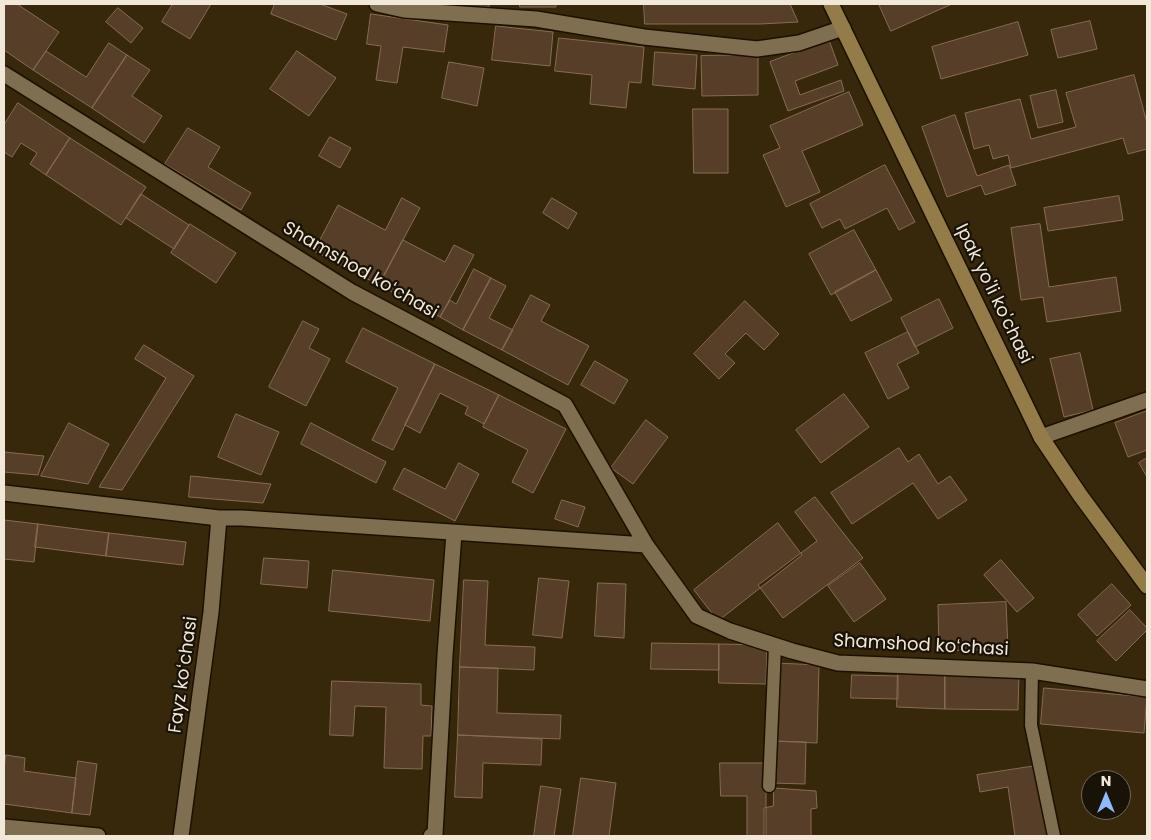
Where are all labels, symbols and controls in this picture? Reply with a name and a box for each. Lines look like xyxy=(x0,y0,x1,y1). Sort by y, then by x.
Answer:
street label: Shamshod koʻchasi xyxy=(279,218,441,324)
street label: Ipak yo'li ko'chasi xyxy=(950,220,1036,368)
street label: Fayz koʻchasi xyxy=(165,615,203,735)
street label: Shamshod koʻchasi xyxy=(833,631,1009,661)
north arrow xyxy=(1081,770,1131,820)
text: N xyxy=(1101,771,1111,791)

